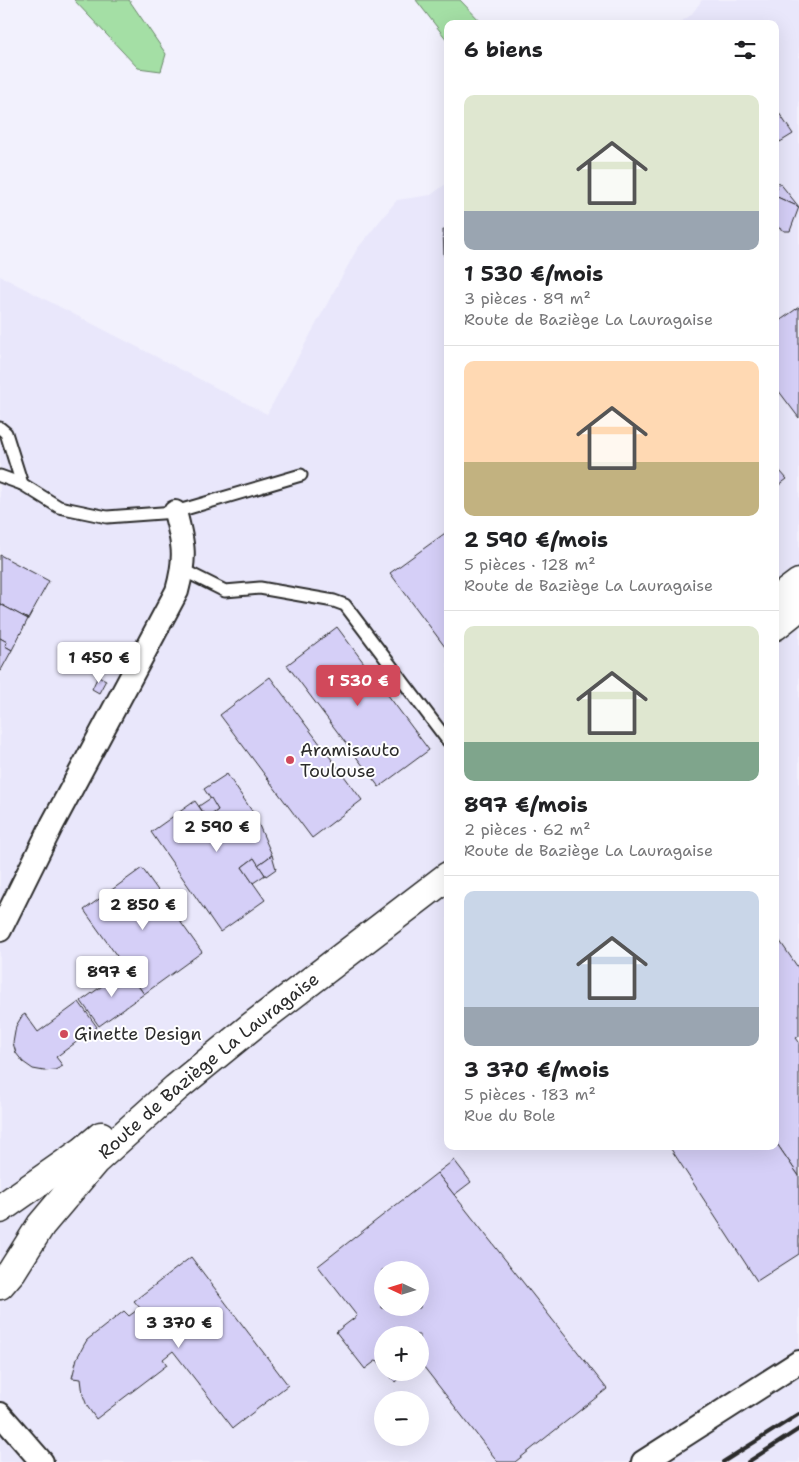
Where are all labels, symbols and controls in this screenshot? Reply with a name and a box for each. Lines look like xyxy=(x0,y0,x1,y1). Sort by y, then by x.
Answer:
text: 6 biens xyxy=(464,36,543,64)
icon: filters xyxy=(731,36,759,64)
icon: home xyxy=(567,128,657,218)
text: 1 530 €/mois xyxy=(464,260,603,288)
text: 3 pièces · 89 m² xyxy=(464,288,591,309)
text: Route de Baziège La Lauragaise xyxy=(464,309,713,330)
icon: home xyxy=(567,393,657,483)
text: 2 590 €/mois xyxy=(464,526,608,554)
text: 5 pièces · 128 m² xyxy=(464,554,596,575)
text: Route de Baziège La Lauragaise xyxy=(464,575,713,596)
pin: 1 450 € xyxy=(53,642,145,684)
text: 1 450 € xyxy=(68,647,130,668)
icon: home xyxy=(567,658,657,748)
pin: 1 530 € xyxy=(312,664,404,707)
text: 1 530 € xyxy=(327,670,389,691)
place label: Aramisauto Toulouse xyxy=(300,738,400,783)
marker: Aramisauto Toulouse xyxy=(284,754,296,766)
text: 897 €/mois xyxy=(464,791,588,819)
pin: 2 590 € xyxy=(171,810,263,853)
text: 2 590 € xyxy=(184,816,250,837)
text: 2 pièces · 62 m² xyxy=(464,819,591,840)
text: Route de Baziège La Lauragaise xyxy=(464,840,713,861)
pin: 2 850 € xyxy=(97,888,189,931)
text: 2 850 € xyxy=(110,894,176,915)
icon: home xyxy=(567,923,657,1013)
pin: 897 € xyxy=(77,956,147,998)
text: 897 € xyxy=(87,961,137,982)
street label: Route de Baziège La Lauragaise xyxy=(93,967,324,1164)
place label: Ginette Design xyxy=(74,1022,202,1046)
marker: Ginette Design xyxy=(58,1028,70,1040)
text: 3 370 €/mois xyxy=(464,1056,609,1084)
text: 5 pièces · 183 m² xyxy=(464,1084,596,1105)
text: Rue du Bole xyxy=(464,1105,556,1126)
north arrow xyxy=(374,1261,429,1316)
map controls xyxy=(374,1261,429,1446)
pin: 3 370 € xyxy=(133,1306,225,1349)
text: 3 370 € xyxy=(146,1312,212,1333)
button: + xyxy=(374,1326,429,1381)
button: − xyxy=(374,1391,429,1446)

